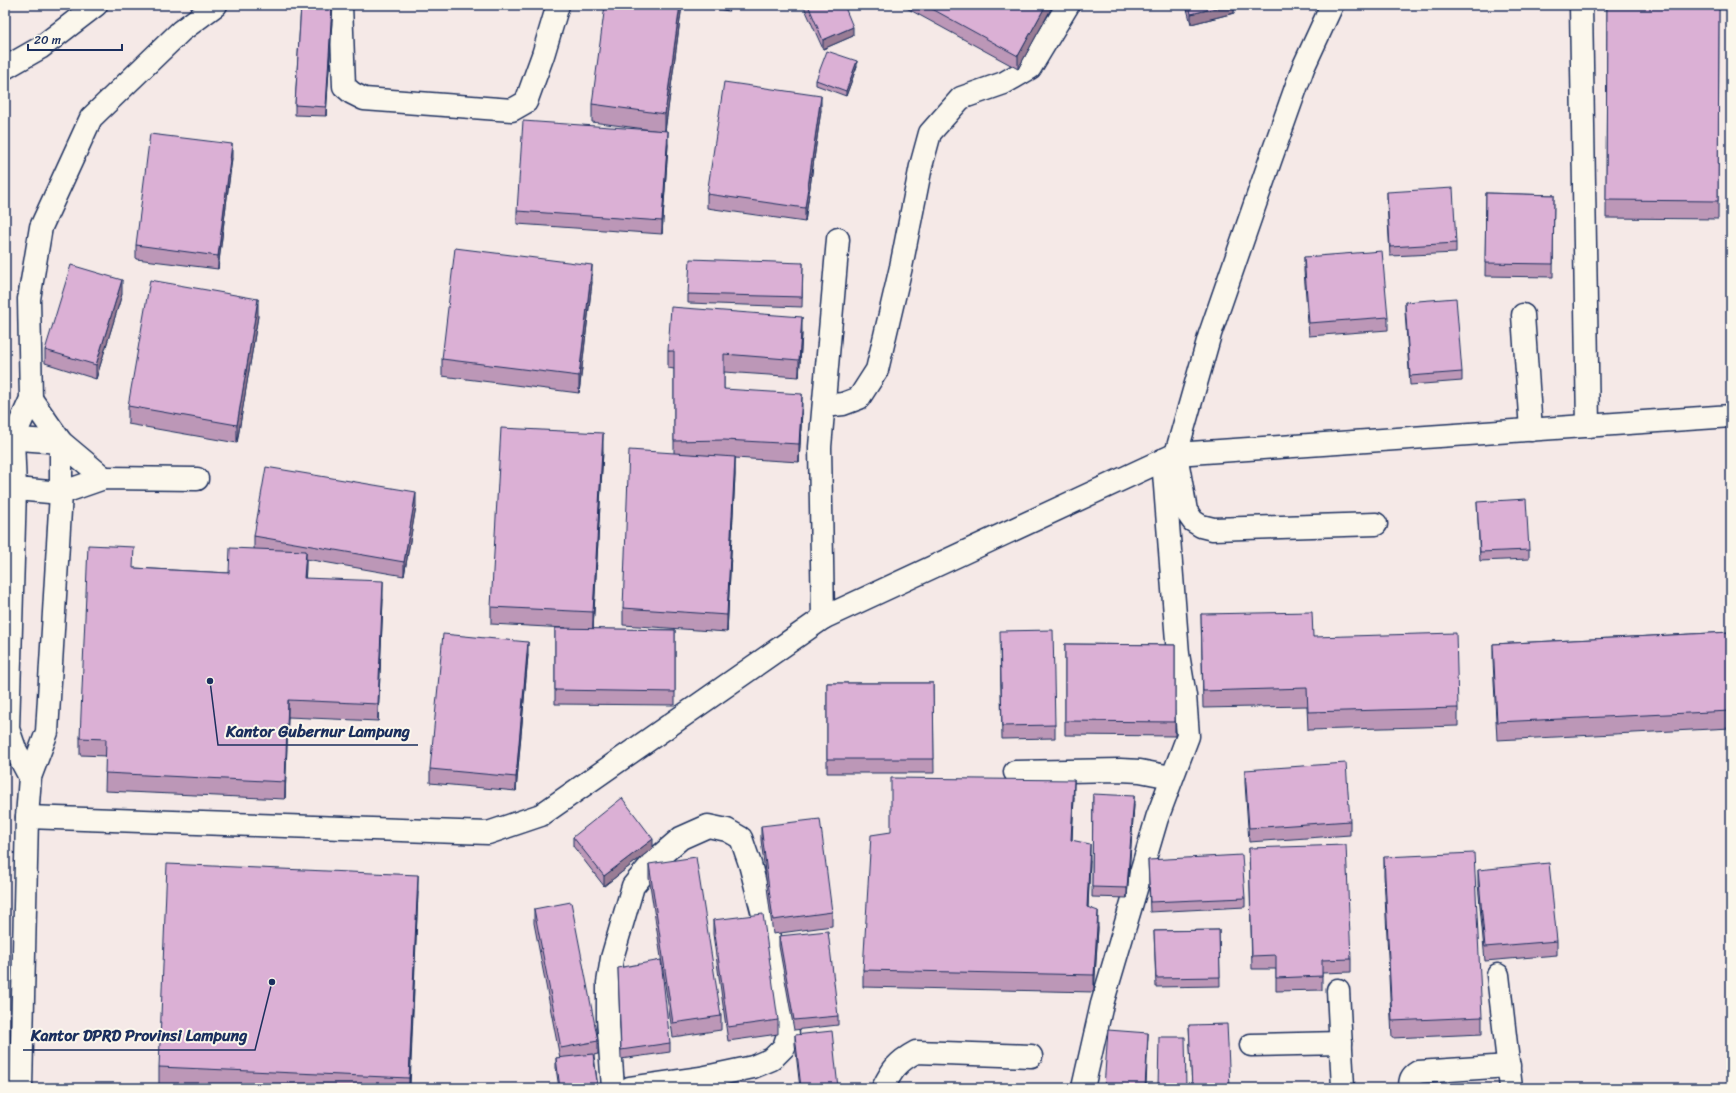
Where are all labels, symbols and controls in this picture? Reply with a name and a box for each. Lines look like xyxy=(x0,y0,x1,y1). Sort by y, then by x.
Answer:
scale bar xyxy=(28,26,122,52)
text: 20 m xyxy=(34,29,61,51)
callout: Kantor Gubernur Lampung xyxy=(218,717,418,745)
text: Kantor Gubernur Lampung xyxy=(225,717,411,746)
text: Kantor DPRD Provinsi Lampung xyxy=(30,1021,248,1050)
callout: Kantor DPRD Provinsi Lampung xyxy=(23,1022,255,1050)

